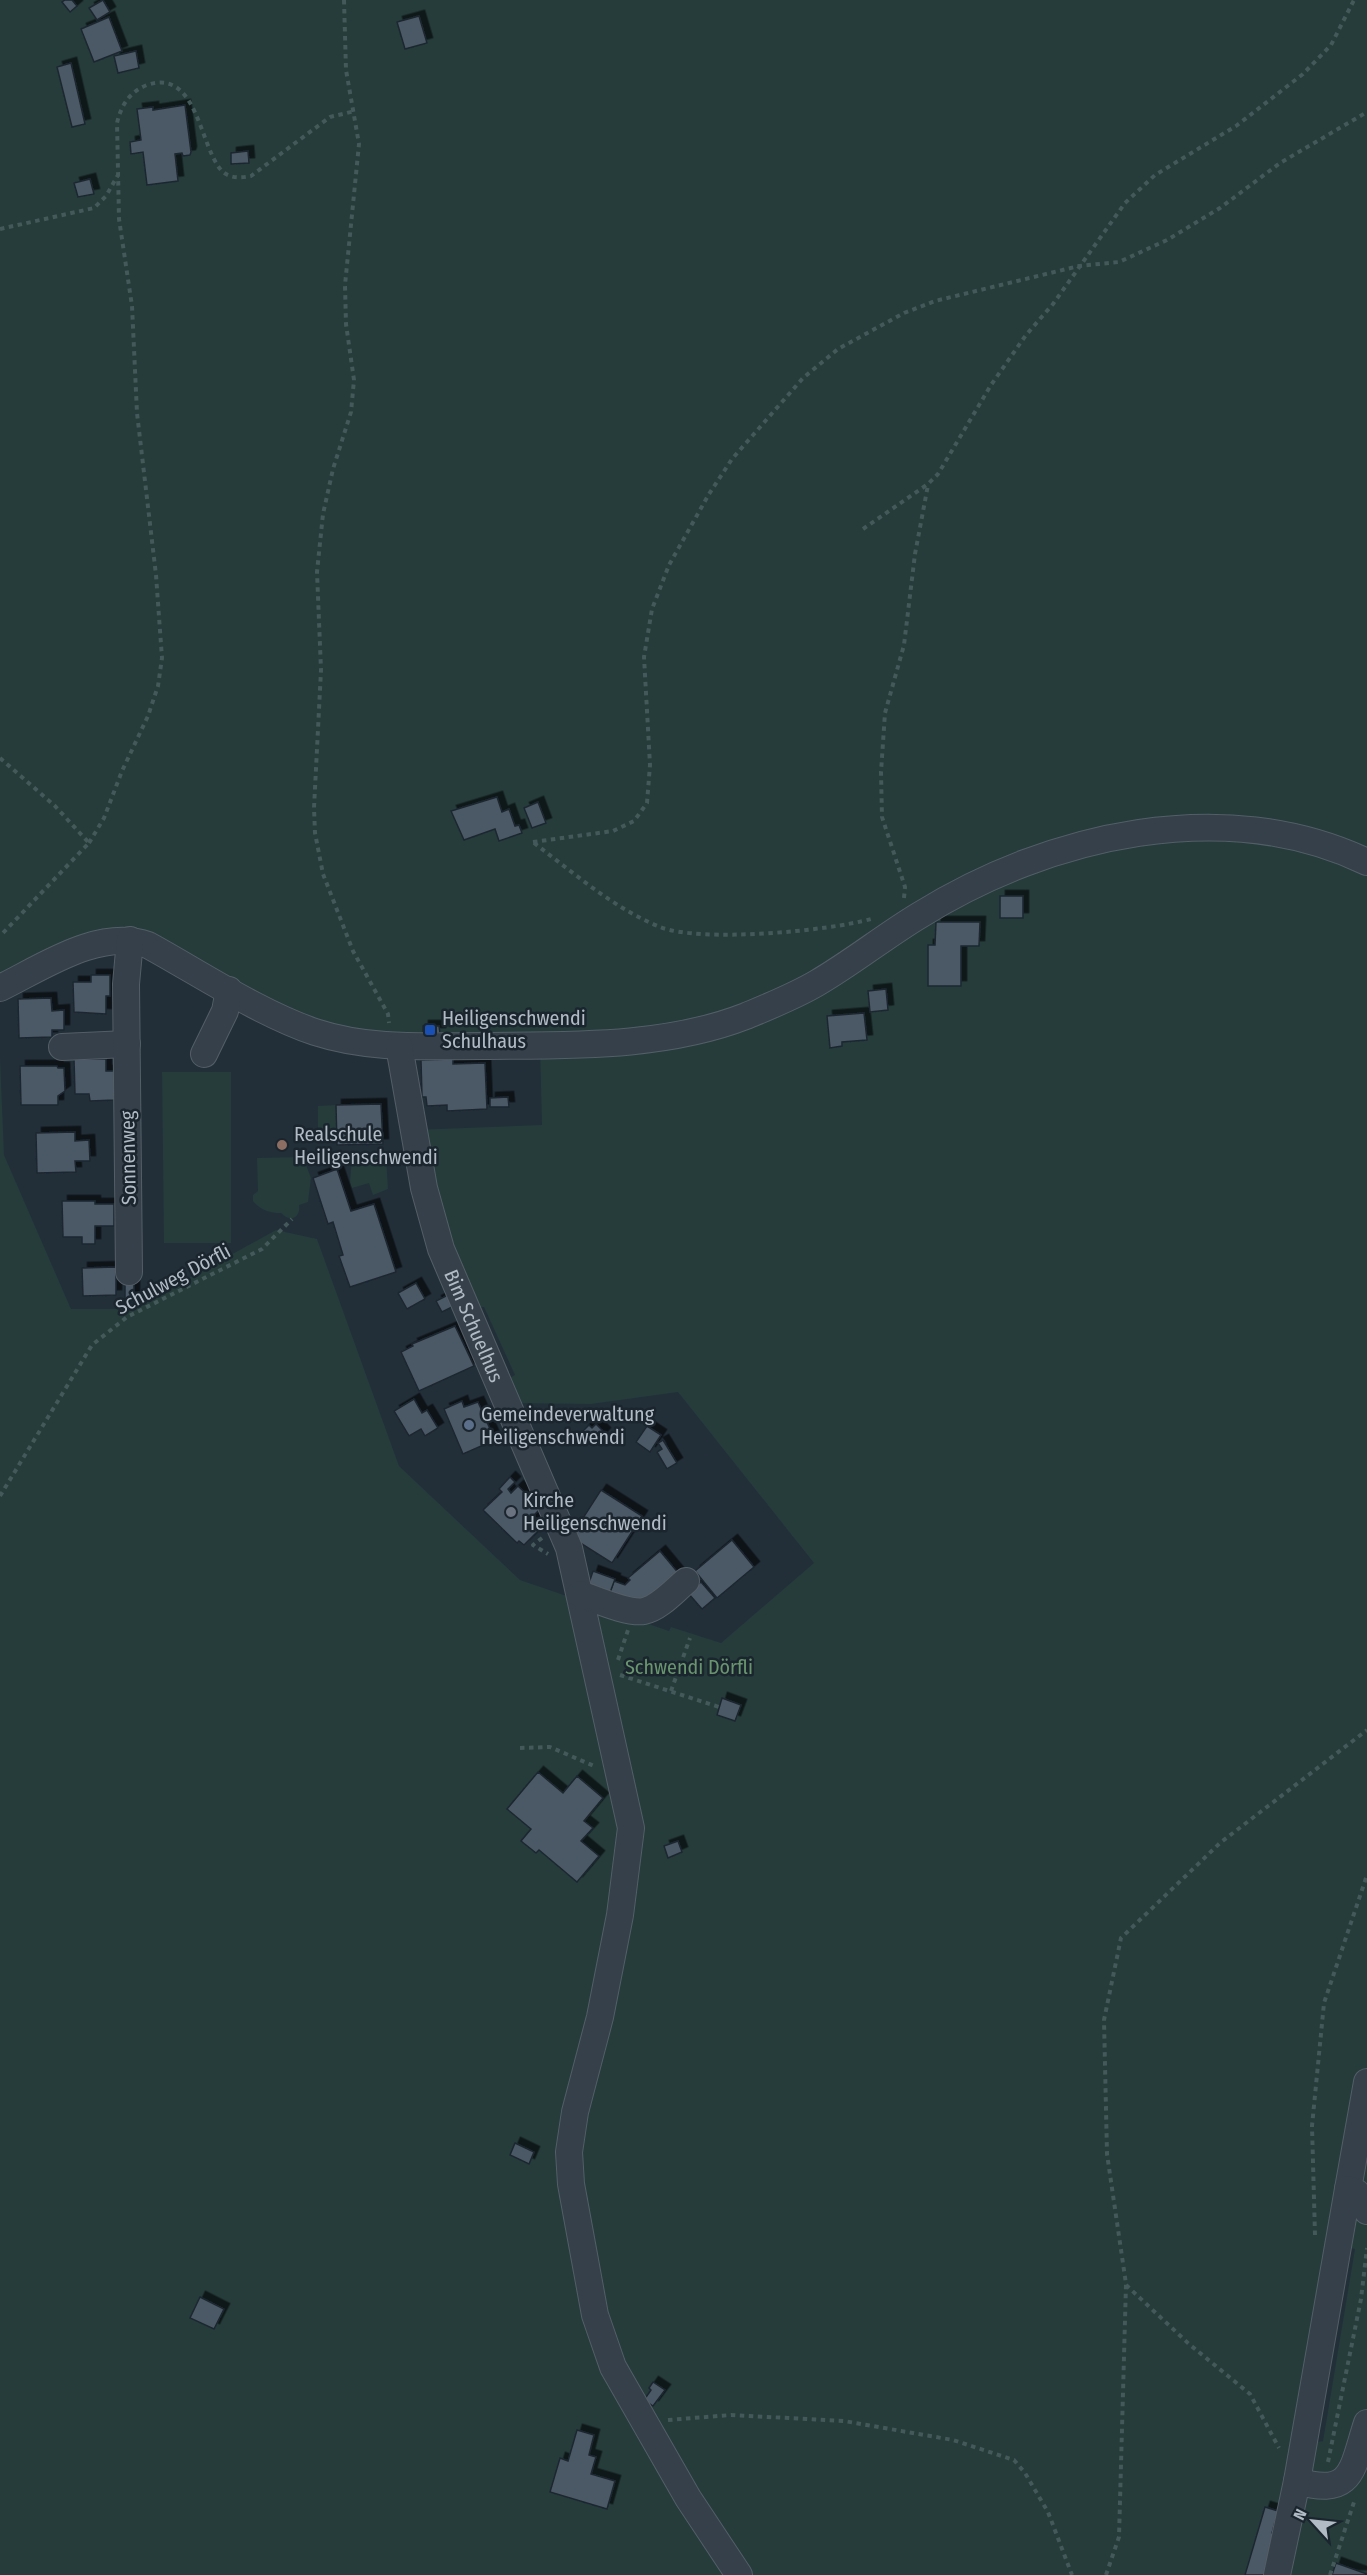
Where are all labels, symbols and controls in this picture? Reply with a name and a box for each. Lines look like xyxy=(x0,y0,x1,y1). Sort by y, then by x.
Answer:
place label: Heiligenschwendi Schulhaus xyxy=(442,1006,586,1053)
marker: Heiligenschwendi Schulhaus xyxy=(423,1023,437,1037)
street label: Sonnenweg xyxy=(115,1110,141,1205)
place label: Realschule Heiligenschwendi xyxy=(294,1122,438,1169)
marker: Realschule Heiligenschwendi xyxy=(275,1138,289,1152)
street label: Schulweg Dörfli xyxy=(111,1239,235,1319)
street label: Bim Schuelhus xyxy=(439,1266,509,1386)
place label: Gemeindeverwaltung Heiligenschwendi xyxy=(481,1402,655,1449)
marker: Gemeindeverwaltung Heiligenschwendi xyxy=(462,1418,476,1432)
place label: Kirche Heiligenschwendi xyxy=(523,1488,667,1535)
marker: Kirche Heiligenschwendi xyxy=(504,1505,518,1519)
park label: Schwendi Dörfli xyxy=(625,1655,753,1679)
north arrow xyxy=(1283,2491,1343,2551)
text: N xyxy=(1289,2506,1311,2523)

